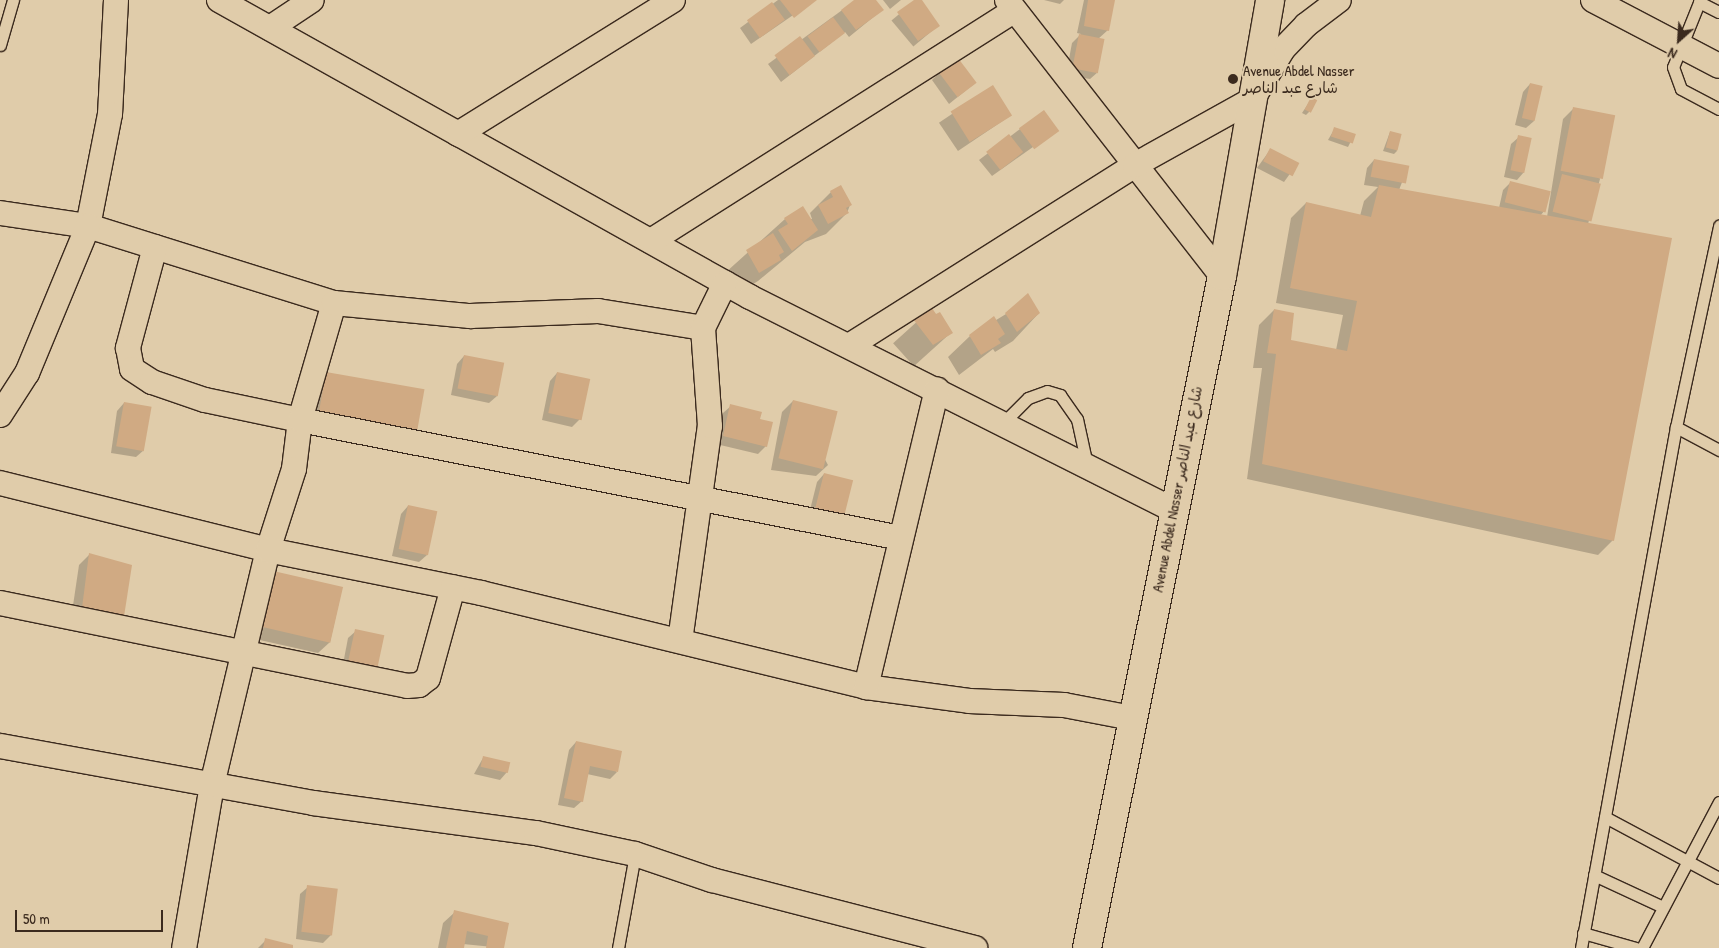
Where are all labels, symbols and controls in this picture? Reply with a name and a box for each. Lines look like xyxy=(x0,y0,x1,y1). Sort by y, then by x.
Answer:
north arrow xyxy=(1654,15,1704,65)
text: N xyxy=(1665,44,1680,64)
place label: Avenue Abdel Nasser شارع عبد الناصر xyxy=(1243,61,1354,96)
marker: Avenue Abdel Nasser شارع عبد الناصر xyxy=(1227,73,1239,85)
street label: Avenue Abdel Nasser شارع عبد الناصر xyxy=(1148,384,1206,594)
scale bar xyxy=(18,900,165,932)
text: 50 m xyxy=(23,908,50,929)

